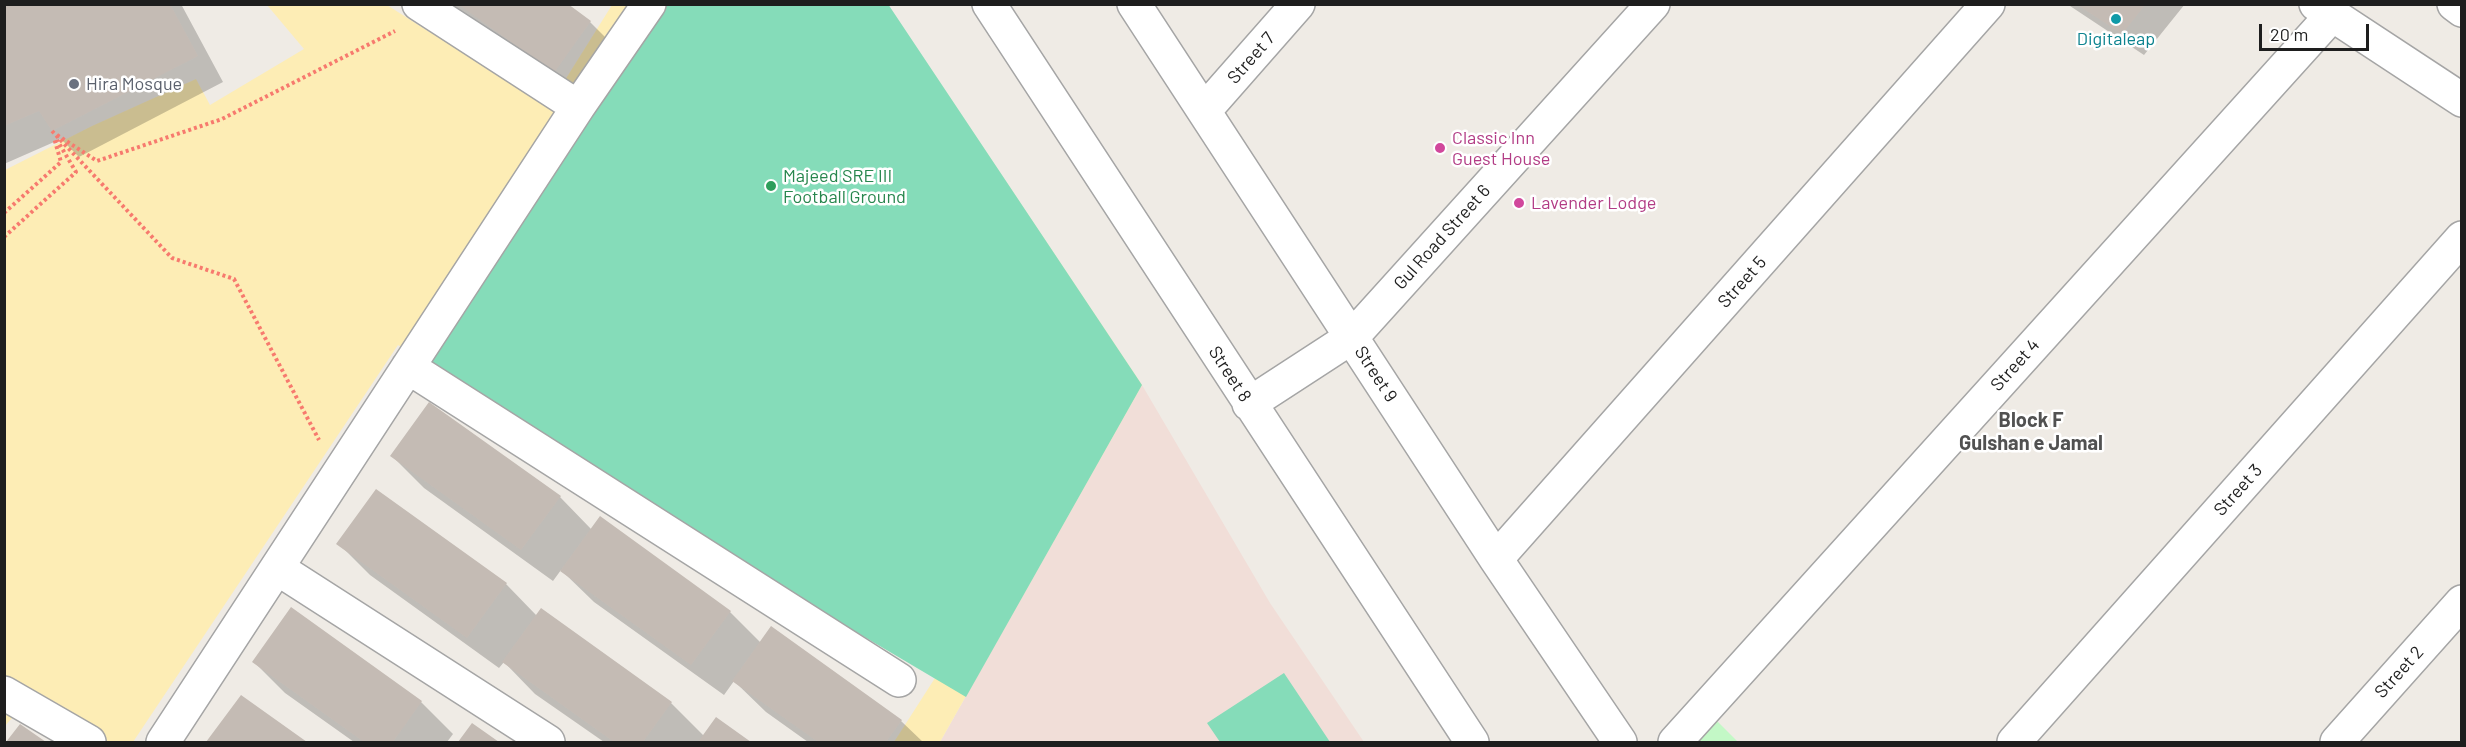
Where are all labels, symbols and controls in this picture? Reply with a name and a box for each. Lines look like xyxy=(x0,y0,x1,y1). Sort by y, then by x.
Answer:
marker: Digitaleap xyxy=(2109,12,2123,26)
scale bar xyxy=(2262,12,2372,50)
text: 20 m xyxy=(2270,23,2308,45)
street label: Street 7 xyxy=(1223,28,1279,88)
place label: Digitaleap xyxy=(2077,28,2155,50)
place label: Hira Mosque xyxy=(86,73,182,95)
marker: Hira Mosque xyxy=(67,77,81,91)
place label: Classic Inn Guest House xyxy=(1452,127,1550,170)
marker: Classic Inn Guest House xyxy=(1433,141,1447,155)
place label: Majeed SRE III Football Ground xyxy=(783,165,906,207)
marker: Majeed SRE III Football Ground xyxy=(764,179,778,193)
street label: Gul Road Street 6 xyxy=(1389,180,1495,294)
place label: Lavender Lodge xyxy=(1531,192,1656,214)
marker: Lavender Lodge xyxy=(1512,196,1526,210)
street label: Street 5 xyxy=(1713,252,1771,312)
street label: Street 4 xyxy=(1986,334,2044,396)
street label: Street 8 xyxy=(1204,342,1256,406)
street label: Street 9 xyxy=(1350,342,1402,406)
district label: Block F Gulshan e Jamal xyxy=(1959,408,2103,455)
street label: Street 3 xyxy=(2209,460,2267,520)
street label: Street 2 xyxy=(2370,642,2428,702)

